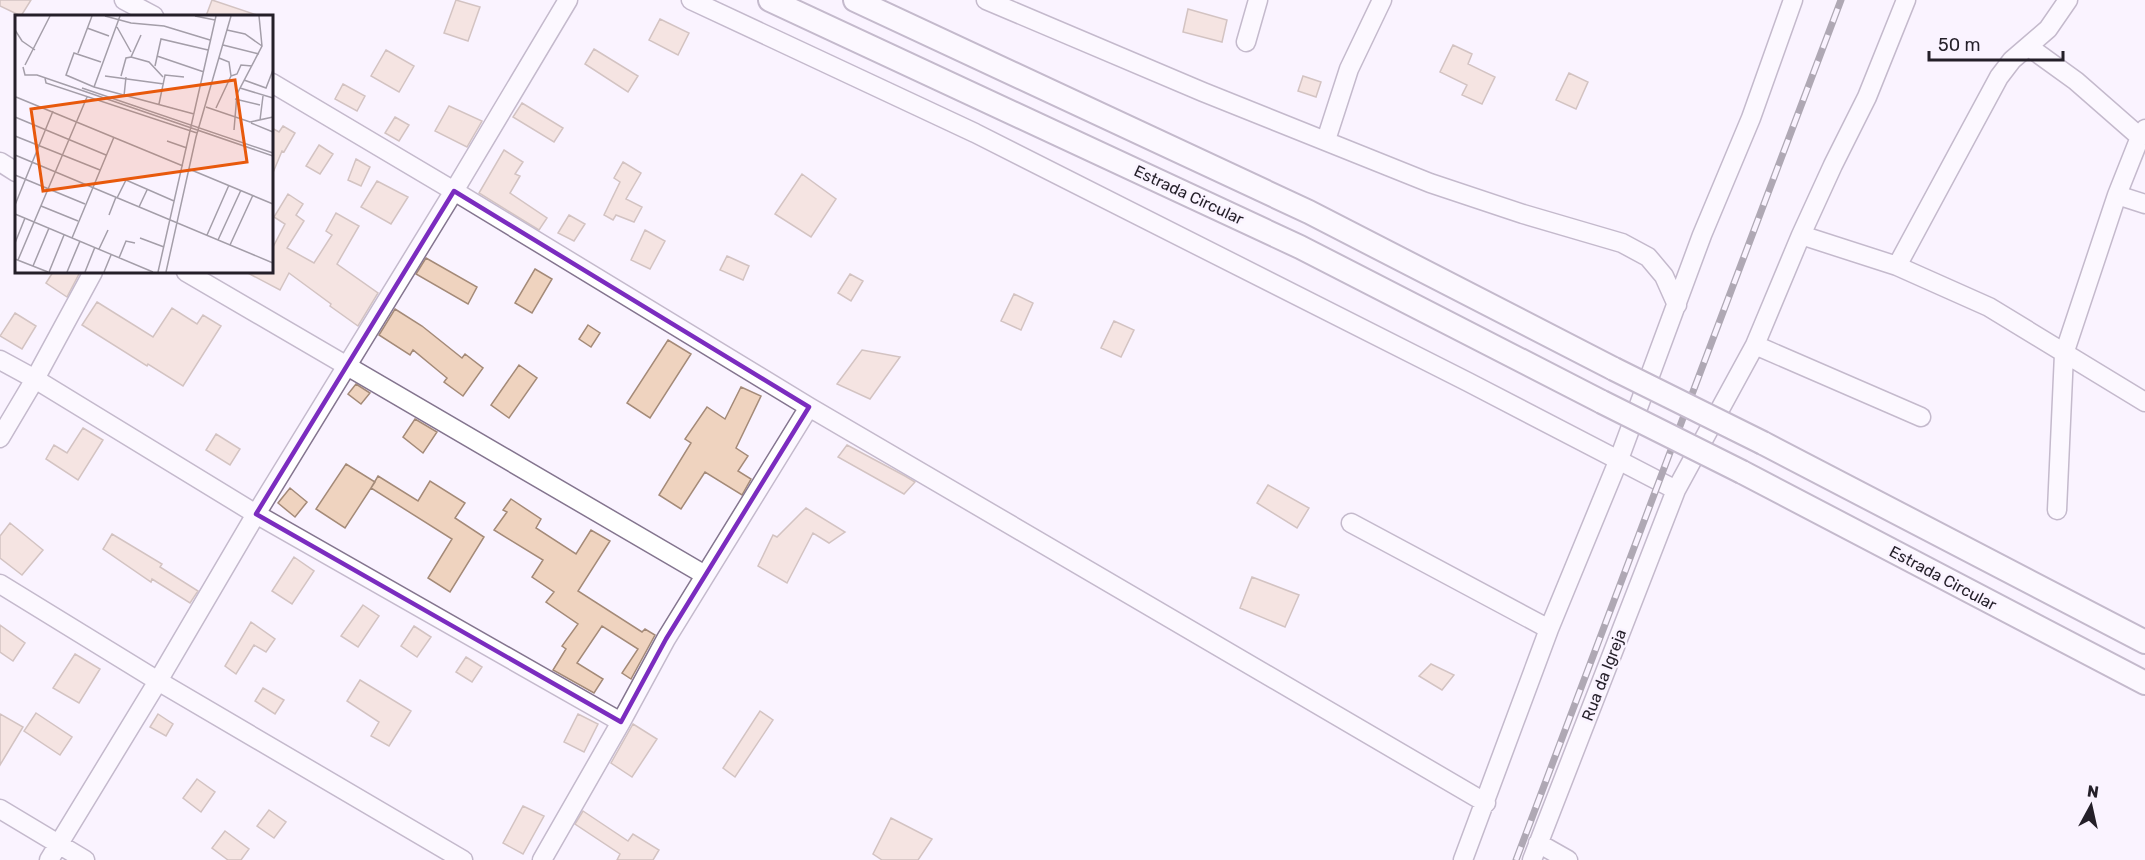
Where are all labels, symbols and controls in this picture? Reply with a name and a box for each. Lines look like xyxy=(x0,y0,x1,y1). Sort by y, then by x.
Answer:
inset map xyxy=(15,15,273,273)
scale bar xyxy=(1929,24,2062,62)
text: 50 m xyxy=(1938,34,1981,56)
street label: Estrada Circular xyxy=(1131,161,1247,229)
street label: Estrada Circular xyxy=(1886,542,2000,614)
street label: Rua da Igreja xyxy=(1578,626,1630,724)
north arrow xyxy=(2061,776,2121,836)
text: N xyxy=(2086,781,2100,802)

